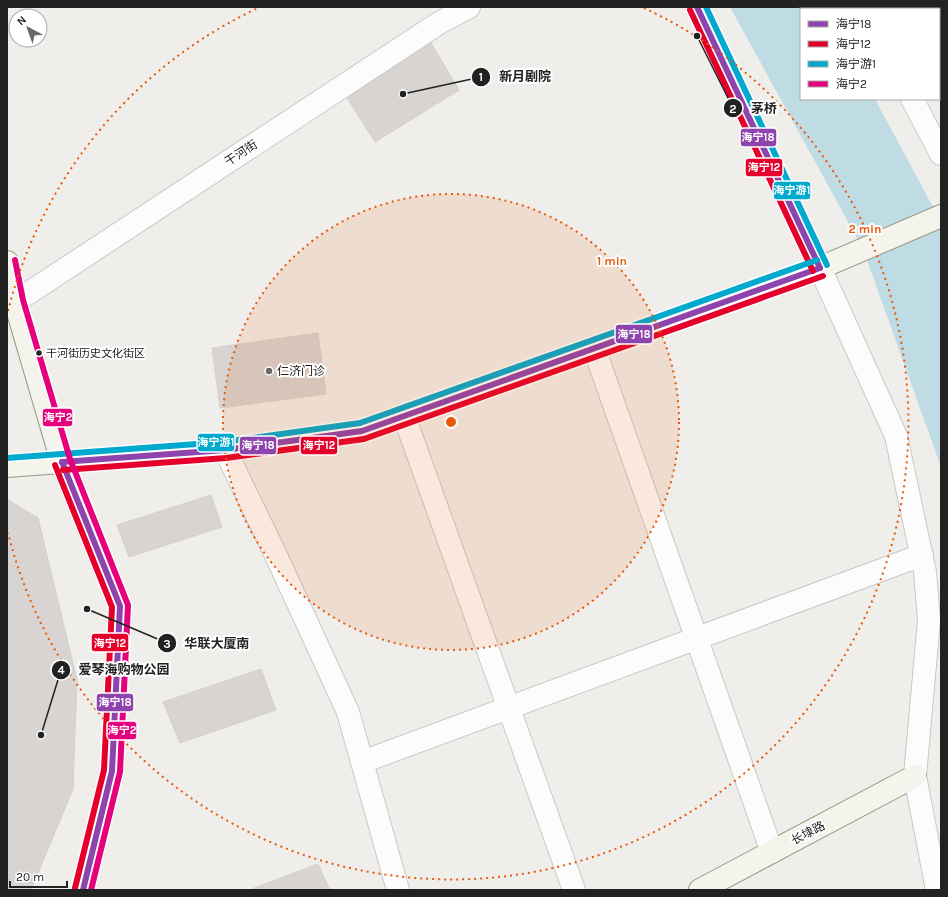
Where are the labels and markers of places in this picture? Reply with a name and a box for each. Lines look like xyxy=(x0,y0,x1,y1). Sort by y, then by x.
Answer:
callout: 新月剧院 xyxy=(471,64,559,89)
callout: 茅桥 xyxy=(723,96,785,121)
place label: 干河街历史文化街区 xyxy=(46,347,145,360)
marker: 干河街历史文化街区 xyxy=(34,348,44,358)
place label: 仁济门诊 xyxy=(277,364,325,378)
marker: 仁济门诊 xyxy=(264,366,274,376)
centre of rings xyxy=(444,415,458,429)
callout: 华联大厦南 xyxy=(157,631,258,656)
callout: 爱琴海购物公园 xyxy=(51,657,178,682)

